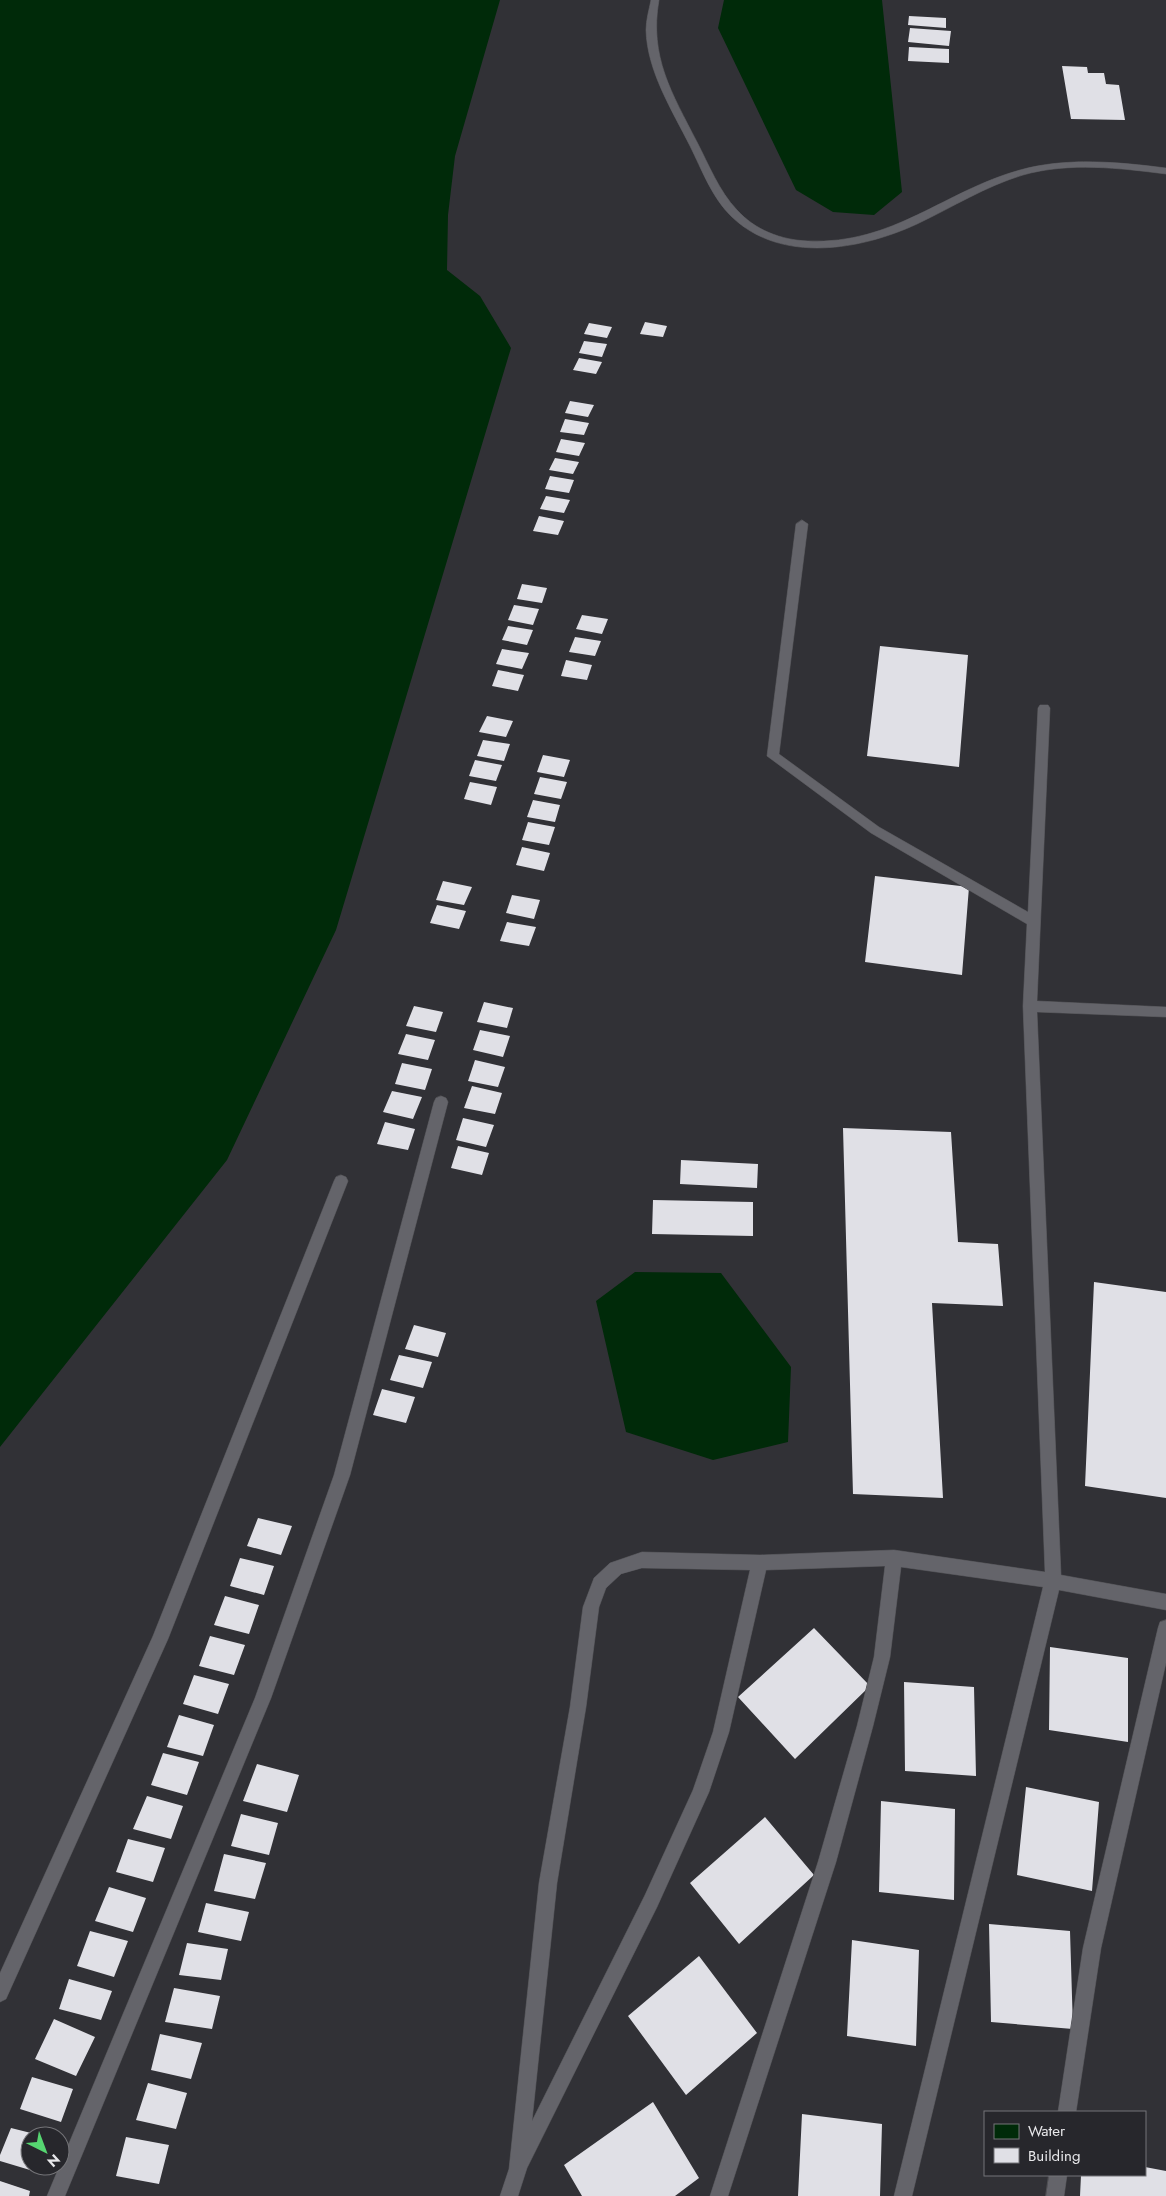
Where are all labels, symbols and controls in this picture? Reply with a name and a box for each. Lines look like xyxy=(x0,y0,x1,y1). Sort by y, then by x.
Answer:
legend xyxy=(984,2111,1146,2176)
text: Water xyxy=(1028,2120,1066,2142)
north arrow xyxy=(20,2126,70,2176)
text: Building xyxy=(1028,2145,1080,2167)
text: N xyxy=(43,2150,65,2172)

